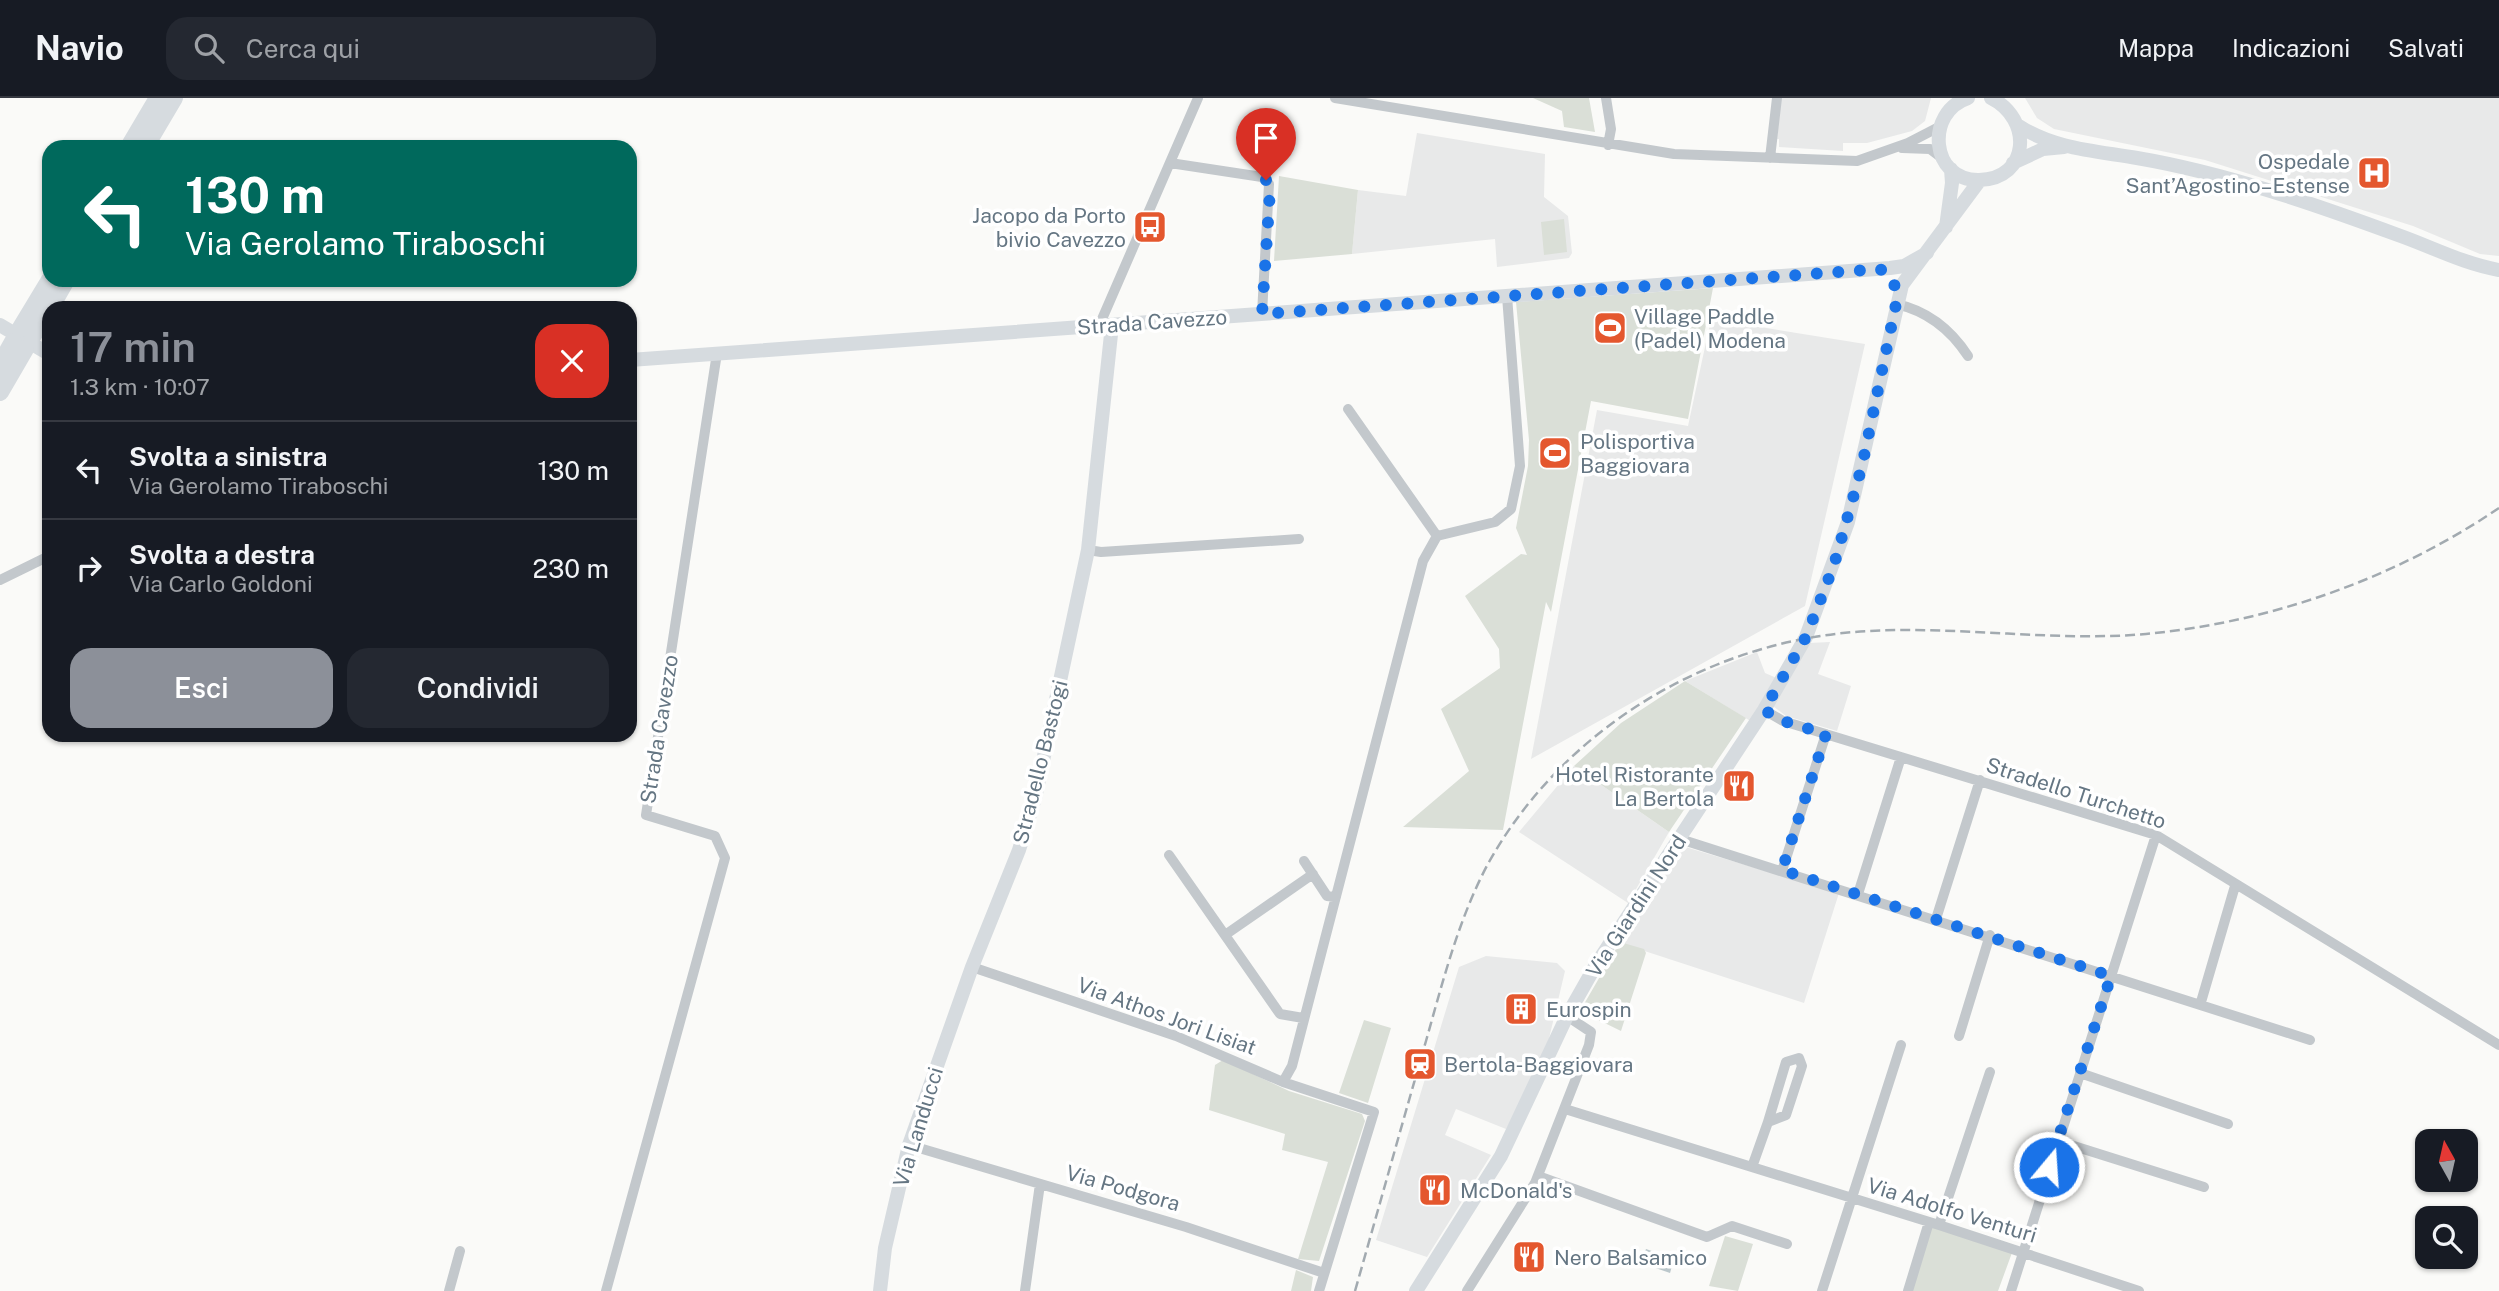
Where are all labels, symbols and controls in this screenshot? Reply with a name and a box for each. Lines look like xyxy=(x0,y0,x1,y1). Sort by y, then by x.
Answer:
search box xyxy=(166,17,656,80)
text: Navio xyxy=(35,29,124,67)
icon: search xyxy=(190,29,228,67)
text: Cerca qui xyxy=(246,33,360,64)
text: Mappa xyxy=(2118,34,2194,62)
text: Indicazioni xyxy=(2232,34,2350,62)
text: Salvati xyxy=(2388,34,2464,62)
pin xyxy=(1236,108,1296,180)
icon: arrive xyxy=(1247,119,1285,157)
place label: Ospedale Sant’Agostino–Estense xyxy=(2126,149,2350,198)
hospital icon: Ospedale Sant’Agostino–Estense xyxy=(2355,154,2393,192)
text: 130 m xyxy=(185,166,325,224)
icon: left xyxy=(70,168,161,259)
place label: Jacopo da Porto bivio Cavezzo xyxy=(972,203,1126,252)
bus stop icon: Jacopo da Porto bivio Cavezzo xyxy=(1131,208,1169,246)
text: Via Gerolamo Tiraboschi xyxy=(185,225,546,262)
street label: Strada Cavezzo xyxy=(1076,304,1228,340)
place label: Village Paddle (Padel) Modena xyxy=(1634,304,1786,353)
sports icon: Village Paddle (Padel) Modena xyxy=(1591,309,1629,347)
text: 17 min xyxy=(70,322,196,371)
button: close xyxy=(535,324,609,398)
text: 1.3 km · 10:07 xyxy=(70,373,210,400)
place label: Polisportiva Baggiovara xyxy=(1580,429,1695,478)
sports icon: Polisportiva Baggiovara xyxy=(1536,434,1574,472)
text: Svolta a sinistra xyxy=(129,441,327,472)
icon: left xyxy=(70,451,108,489)
text: 130 m xyxy=(537,455,609,486)
text: Via Gerolamo Tiraboschi xyxy=(129,472,388,499)
text: Svolta a destra xyxy=(129,539,315,570)
icon: right xyxy=(70,549,108,587)
text: 230 m xyxy=(533,553,609,584)
text: Via Carlo Goldoni xyxy=(129,570,313,597)
button: Esci xyxy=(70,648,333,728)
button: Condividi xyxy=(347,648,609,728)
street label: Strada Cavezzo xyxy=(635,653,683,805)
street label: Stradello Bastogi xyxy=(1008,677,1072,847)
street label: Stradello Turchetto xyxy=(1983,752,2169,834)
place label: Hotel Ristorante La Bertola xyxy=(1555,762,1714,811)
restaurant icon: Hotel Ristorante La Bertola xyxy=(1720,767,1758,805)
street label: Via Giardini Nord xyxy=(1581,830,1691,982)
street label: Via Athos Jori Lisiat xyxy=(1074,972,1260,1060)
building icon: Eurospin xyxy=(1502,990,1540,1028)
place label: Eurospin xyxy=(1546,997,1632,1022)
station icon: Bertola-Baggiovara xyxy=(1401,1045,1439,1083)
place label: Bertola-Baggiovara xyxy=(1444,1052,1633,1077)
street label: Via Landucci xyxy=(888,1064,948,1190)
north arrow xyxy=(2415,1129,2478,1192)
map controls xyxy=(2415,1129,2478,1269)
position arrow xyxy=(2012,1130,2086,1204)
street label: Via Podgora xyxy=(1063,1160,1183,1216)
restaurant icon: McDonald's xyxy=(1416,1171,1454,1209)
street label: Via Adolfo Venturi xyxy=(1864,1172,2040,1248)
place label: McDonald's xyxy=(1460,1178,1572,1203)
button: search xyxy=(2415,1206,2478,1269)
restaurant icon: Nero Balsamico xyxy=(1510,1238,1548,1276)
place label: Nero Balsamico xyxy=(1554,1245,1707,1270)

